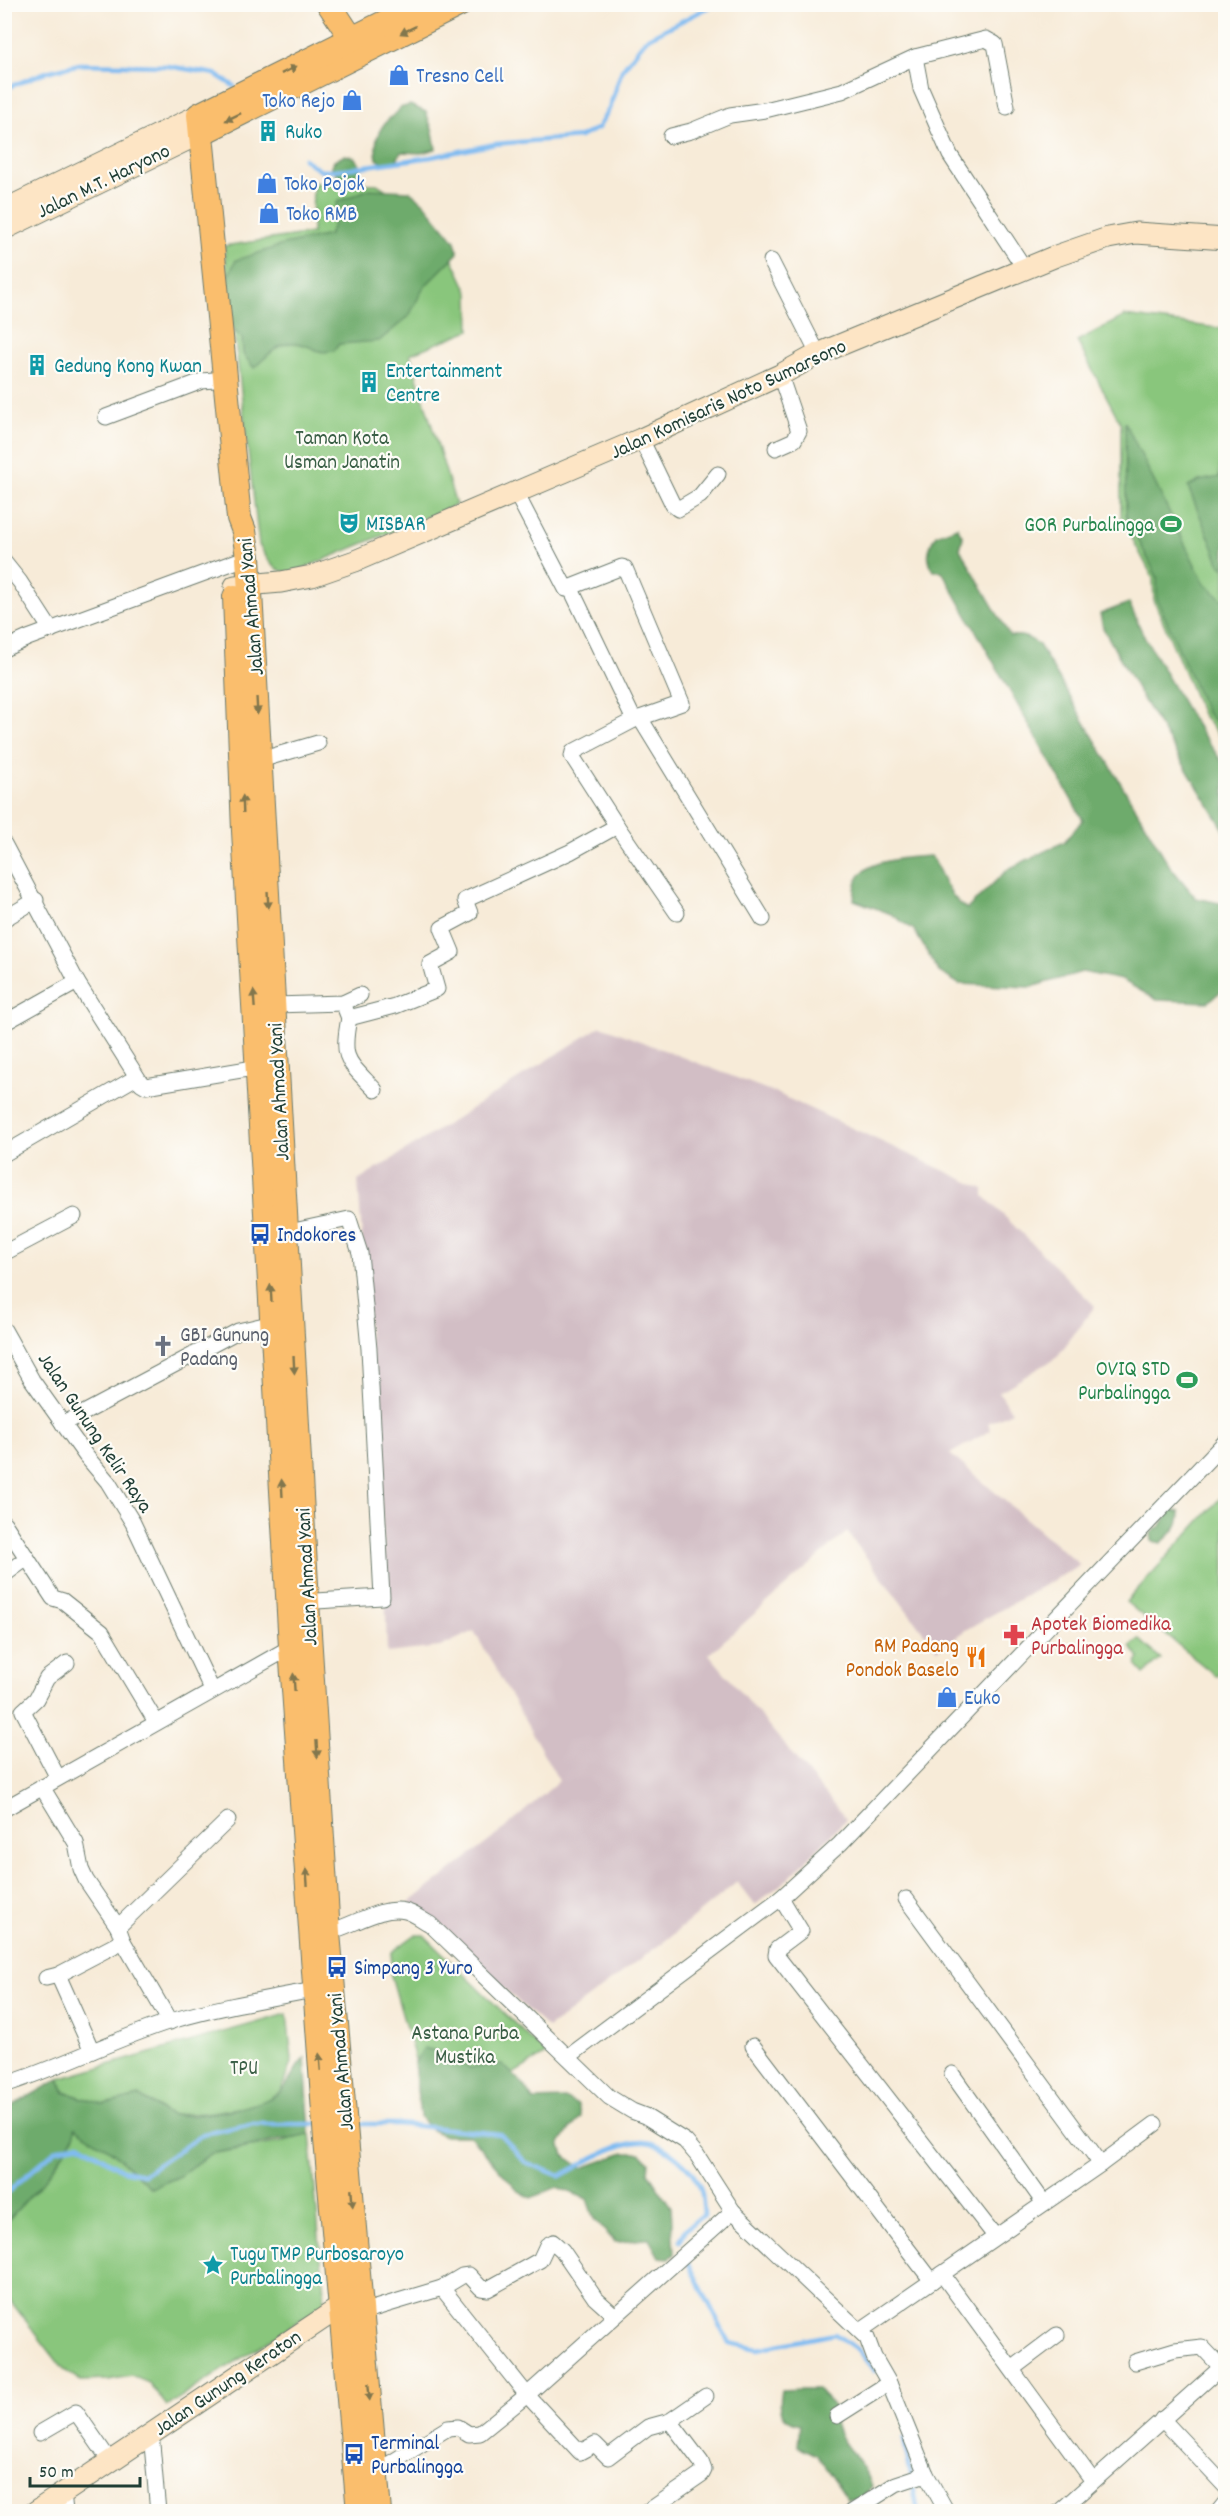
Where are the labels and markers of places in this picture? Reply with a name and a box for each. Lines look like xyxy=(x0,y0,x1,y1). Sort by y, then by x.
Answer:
shop icon: Tresno Cell xyxy=(387,63,411,87)
place label: Tresno Cell xyxy=(416,63,504,93)
place label: Toko Rejo xyxy=(262,88,335,118)
shop icon: Toko Rejo xyxy=(340,88,364,112)
building icon: Ruko xyxy=(256,119,280,143)
place label: Ruko xyxy=(285,119,322,149)
shop icon: Toko Pojok xyxy=(255,171,279,195)
place label: Toko Pojok xyxy=(284,171,365,201)
shop icon: Toko RMB xyxy=(257,201,281,225)
place label: Toko RMB xyxy=(286,201,357,231)
building icon: Gedung Kong Kwan xyxy=(25,353,49,377)
place label: Gedung Kong Kwan xyxy=(54,353,202,383)
place label: Entertainment Centre xyxy=(386,358,503,412)
building icon: Entertainment Centre xyxy=(357,370,381,394)
theatre icon: MISBAR xyxy=(337,511,361,535)
place label: MISBAR xyxy=(366,511,426,541)
place label: GOR Purbalingga xyxy=(1024,512,1155,542)
sports icon: GOR Purbalingga xyxy=(1159,512,1183,536)
bus stop icon: Indokores xyxy=(248,1222,272,1246)
place label: Indokores xyxy=(277,1222,356,1252)
place label: GBI Gunung Padang xyxy=(180,1322,269,1376)
church icon: GBI Gunung Padang xyxy=(151,1334,175,1358)
place label: OVIQ STD Purbalingga xyxy=(1078,1356,1171,1410)
sports icon: OVIQ STD Purbalingga xyxy=(1175,1368,1199,1392)
place label: Apotek Biomedika Purbalingga xyxy=(1031,1611,1172,1665)
pharmacy icon: Apotek Biomedika Purbalingga xyxy=(1002,1623,1026,1647)
place label: RM Padang Pondok Baselo xyxy=(846,1633,959,1687)
restaurant icon: RM Padang Pondok Baselo xyxy=(964,1645,988,1669)
shop icon: Euko xyxy=(935,1685,959,1709)
place label: Euko xyxy=(964,1685,1001,1715)
bus stop icon: Simpang 3 Yuro xyxy=(325,1955,349,1979)
place label: Simpang 3 Yuro xyxy=(354,1955,473,1985)
place label: Tugu TMP Purbosaroyo Purbalingga xyxy=(230,2241,404,2295)
place icon: Tugu TMP Purbosaroyo Purbalingga xyxy=(201,2253,225,2277)
place label: Terminal Purbalingga xyxy=(371,2430,464,2484)
bus stop icon: Terminal Purbalingga xyxy=(342,2442,366,2466)

